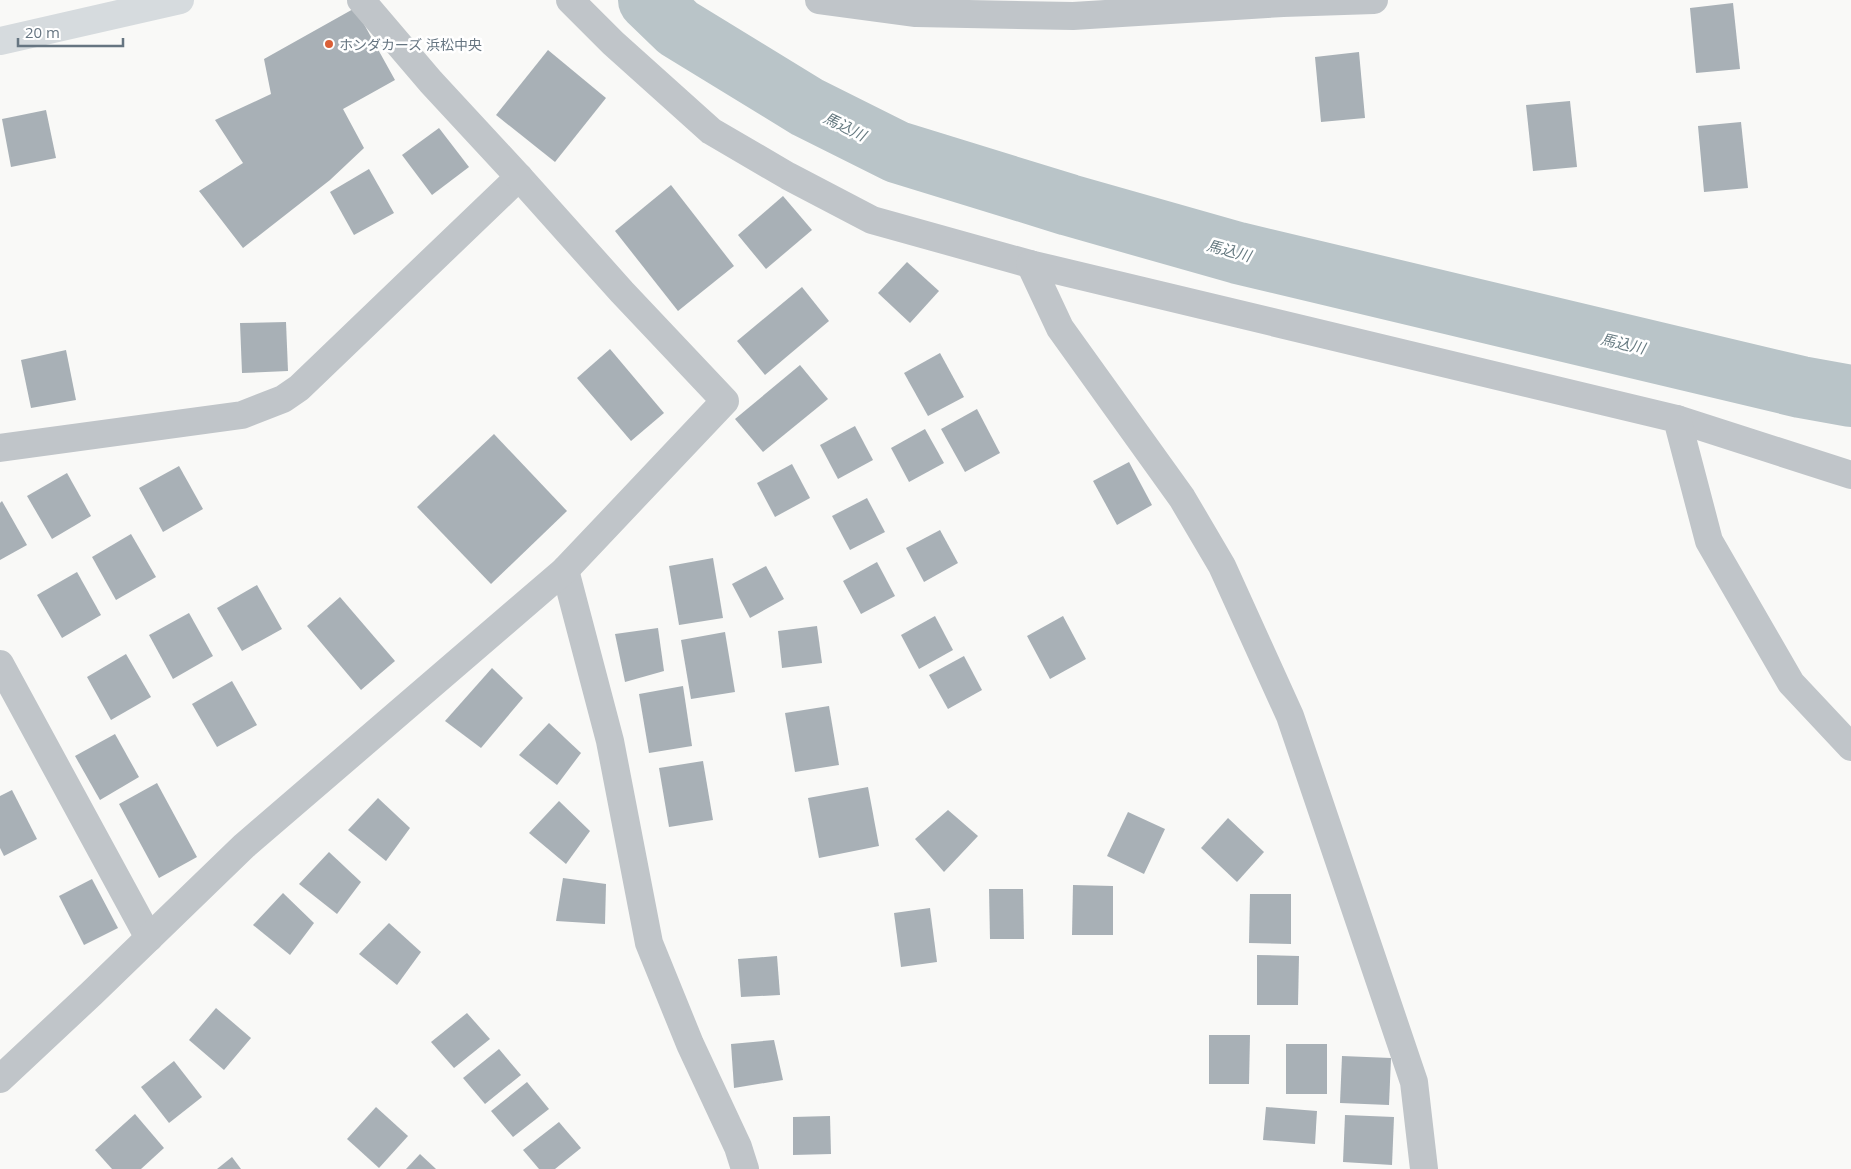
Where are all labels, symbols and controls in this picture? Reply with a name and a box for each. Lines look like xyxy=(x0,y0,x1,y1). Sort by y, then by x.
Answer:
scale bar xyxy=(18,15,122,47)
text: 20 m xyxy=(25,22,60,42)
place label: ホンダカーズ 浜松中央 xyxy=(339,35,482,54)
marker: ホンダカーズ 浜松中央 xyxy=(323,38,335,50)
water label: 馬込川 xyxy=(820,107,871,146)
water label: 馬込川 xyxy=(1205,235,1255,266)
water label: 馬込川 xyxy=(1599,328,1649,358)

